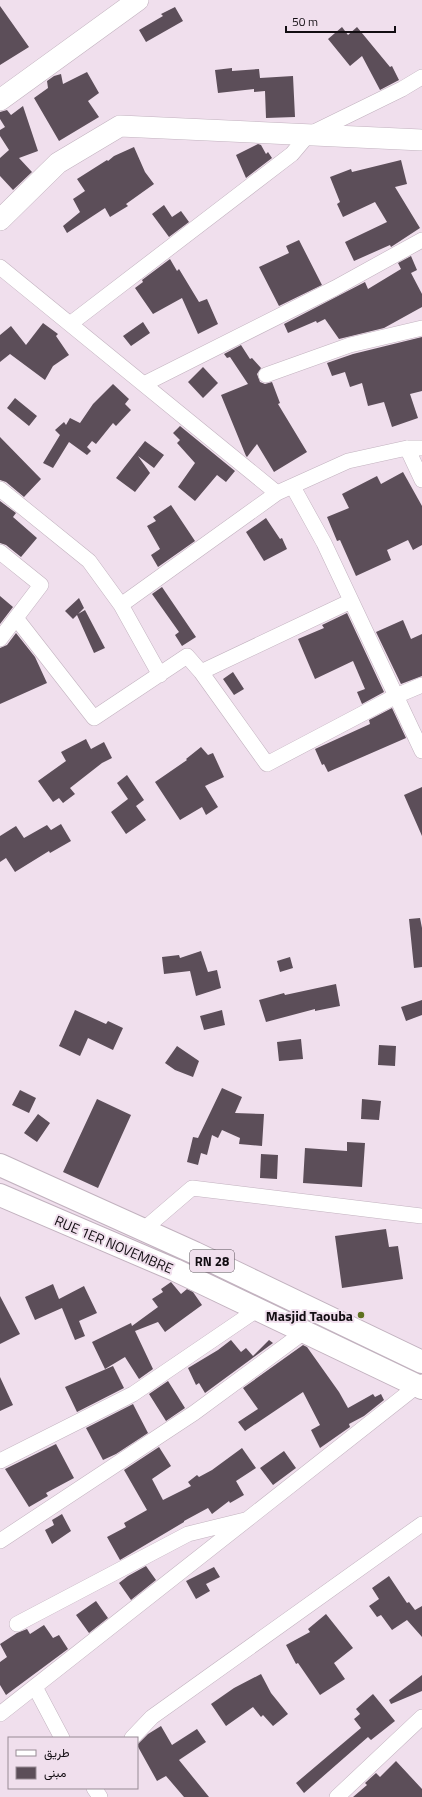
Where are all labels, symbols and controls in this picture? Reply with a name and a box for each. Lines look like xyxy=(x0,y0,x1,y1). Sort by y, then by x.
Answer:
scale bar xyxy=(286,8,395,34)
text: 50 m xyxy=(292,12,318,31)
street label: RUE 1ER NOVEMBRE xyxy=(51,1210,177,1279)
road number: RN 28 xyxy=(190,1250,234,1272)
place label: Masjid Taouba xyxy=(266,1305,353,1326)
marker: Masjid Taouba xyxy=(356,1310,366,1320)
legend xyxy=(8,1737,138,1789)
text: طريق xyxy=(44,1743,70,1762)
text: مبنى xyxy=(44,1763,66,1782)

